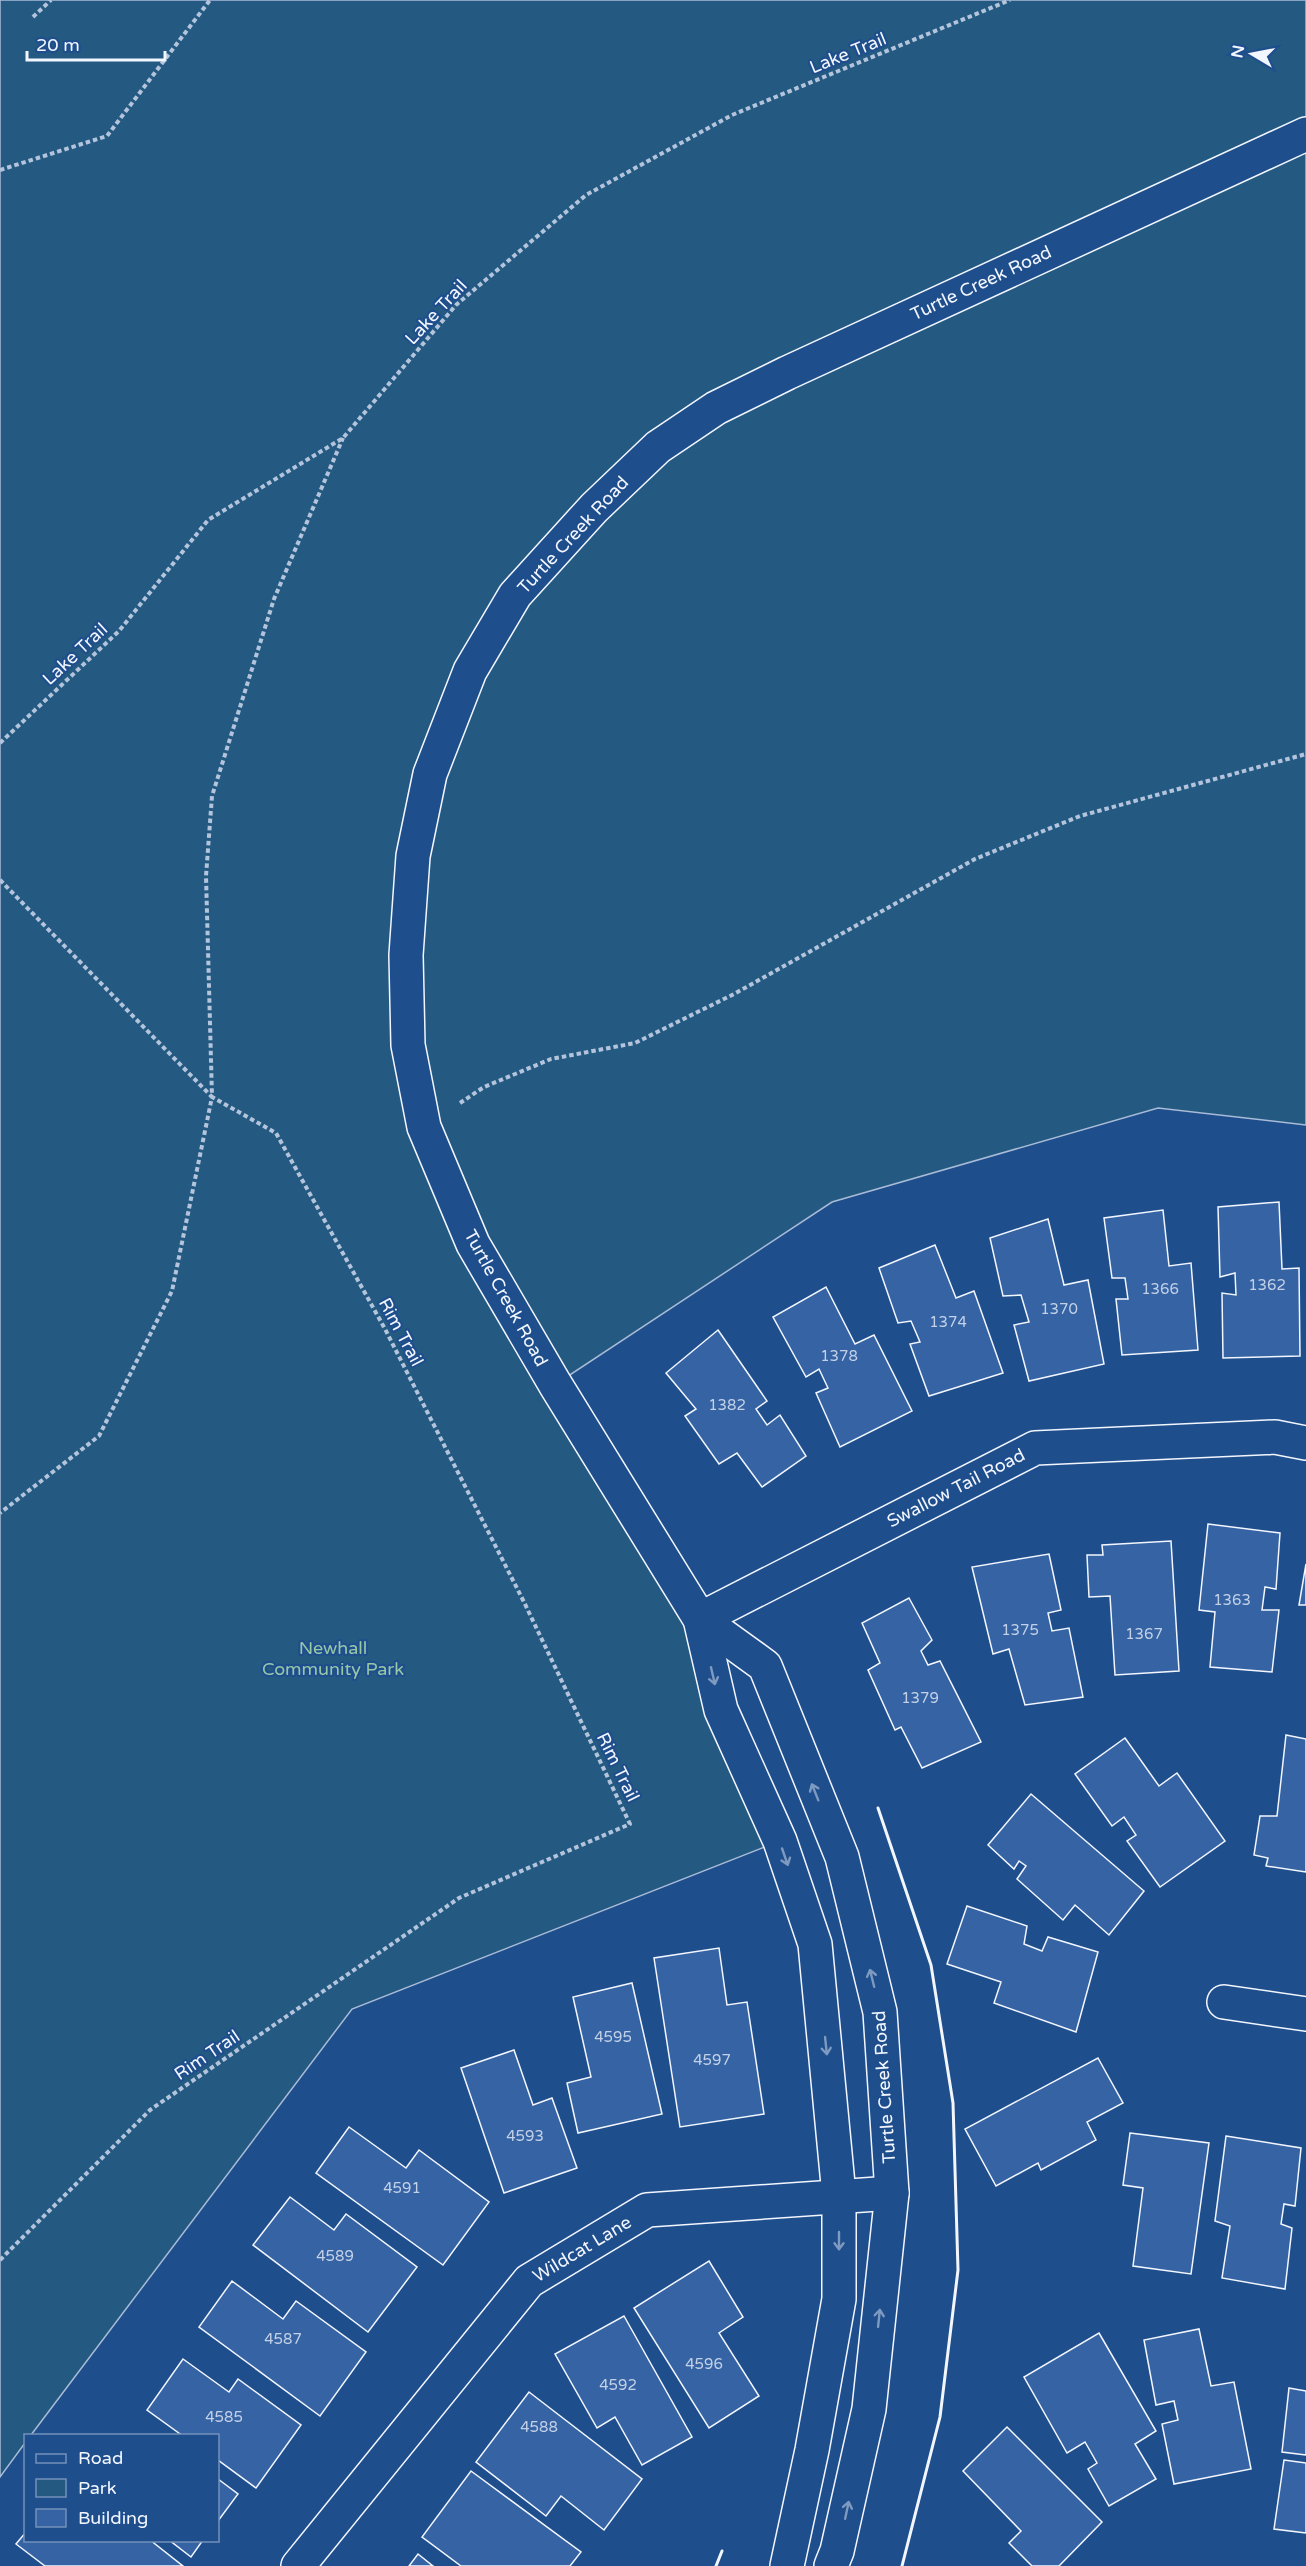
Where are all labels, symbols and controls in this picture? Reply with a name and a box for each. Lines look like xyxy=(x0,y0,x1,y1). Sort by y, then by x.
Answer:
scale bar xyxy=(27,24,165,62)
north arrow xyxy=(1222,24,1282,84)
street label: Lake Trail xyxy=(806,28,890,78)
text: 20 m xyxy=(36,34,80,56)
text: N xyxy=(1227,44,1249,60)
street label: Turtle Creek Road xyxy=(907,241,1055,325)
street label: Lake Trail xyxy=(400,275,472,349)
street label: Turtle Creek Road xyxy=(513,472,633,598)
street label: Lake Trail xyxy=(38,618,112,690)
street label: Turtle Creek Road xyxy=(459,1226,553,1370)
house number: 1362 xyxy=(1248,1276,1286,1294)
house number: 1366 xyxy=(1141,1280,1179,1298)
street label: Rim Trail xyxy=(374,1294,428,1370)
house number: 1370 xyxy=(1040,1300,1078,1318)
house number: 1374 xyxy=(929,1313,967,1331)
house number: 1378 xyxy=(820,1347,858,1365)
house number: 1382 xyxy=(708,1396,746,1414)
street label: Swallow Tail Road xyxy=(883,1444,1029,1532)
house number: 1363 xyxy=(1213,1591,1251,1609)
house number: 1375 xyxy=(1001,1621,1039,1639)
house number: 1367 xyxy=(1125,1625,1163,1643)
park label: Newhall Community Park xyxy=(262,1637,404,1680)
one-way arrow xyxy=(708,1666,720,1685)
house number: 1379 xyxy=(901,1689,939,1707)
street label: Rim Trail xyxy=(592,1729,644,1805)
one-way arrow xyxy=(809,1783,820,1801)
one-way arrow xyxy=(780,1847,791,1866)
one-way arrow xyxy=(865,1969,877,1988)
street label: Turtle Creek Road xyxy=(868,2010,900,2164)
street label: Rim Trail xyxy=(170,2025,244,2085)
house number: 4595 xyxy=(594,2028,632,2046)
one-way arrow xyxy=(821,2036,832,2056)
house number: 4597 xyxy=(693,2051,731,2069)
house number: 4593 xyxy=(506,2127,544,2145)
house number: 4591 xyxy=(383,2179,421,2197)
street label: Wildcat Lane xyxy=(529,2211,635,2287)
one-way arrow xyxy=(833,2230,845,2250)
house number: 4589 xyxy=(316,2247,354,2265)
one-way arrow xyxy=(873,2308,884,2328)
house number: 4587 xyxy=(264,2330,302,2348)
house number: 4596 xyxy=(685,2355,723,2373)
house number: 4592 xyxy=(599,2376,637,2394)
house number: 4585 xyxy=(205,2408,243,2426)
house number: 4588 xyxy=(520,2418,558,2436)
legend xyxy=(24,2434,219,2542)
text: Road xyxy=(78,2447,123,2469)
text: Park xyxy=(78,2477,117,2499)
one-way arrow xyxy=(841,2500,853,2519)
text: Building xyxy=(78,2507,148,2529)

